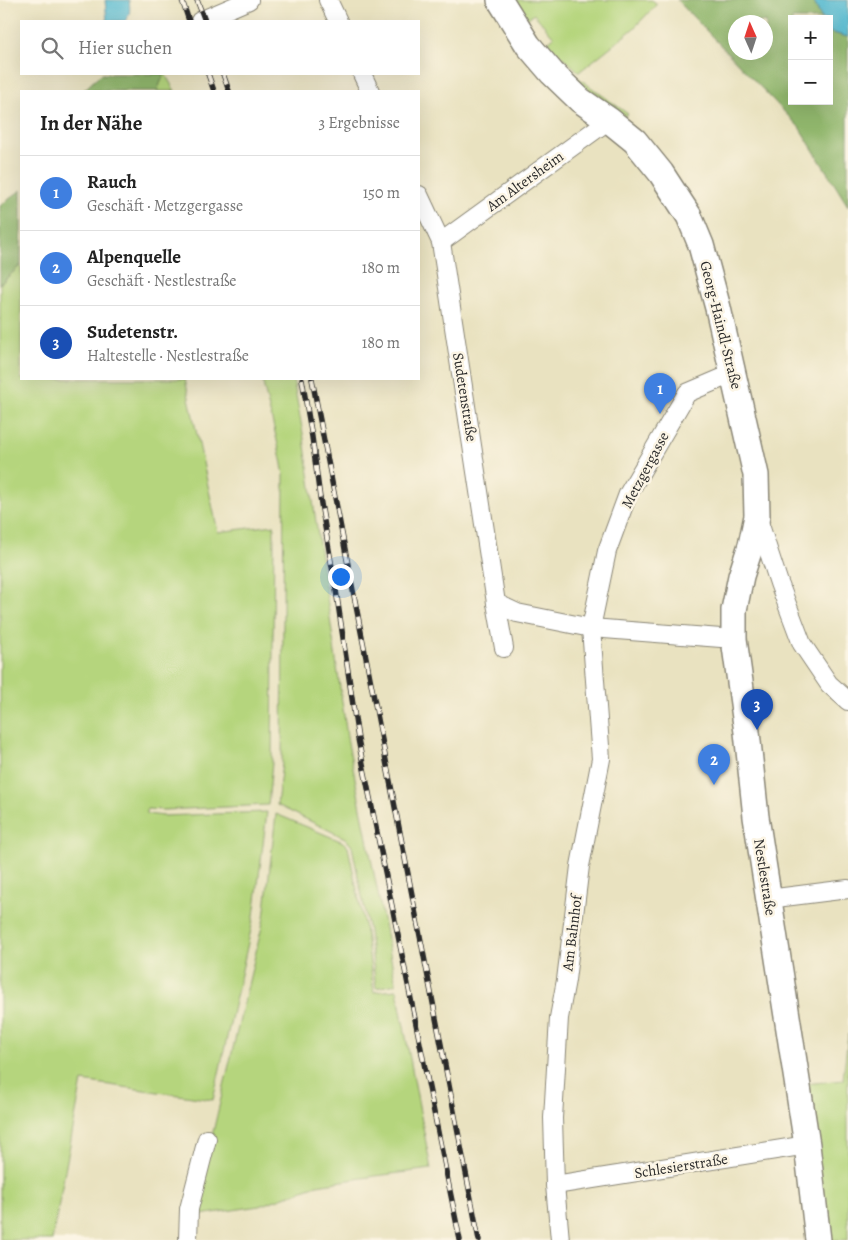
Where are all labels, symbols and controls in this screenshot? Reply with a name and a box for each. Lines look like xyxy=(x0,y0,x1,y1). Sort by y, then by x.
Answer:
north arrow xyxy=(728,15,773,60)
map controls xyxy=(788,15,833,105)
button: + xyxy=(788,15,833,60)
search box xyxy=(20,20,420,75)
icon: search xyxy=(38,34,66,62)
text: Hier suchen xyxy=(78,35,172,61)
button: − xyxy=(788,60,833,105)
text: In der Nähe xyxy=(40,109,142,137)
text: 3 Ergebnisse xyxy=(318,112,400,134)
street label: Am Altersheim xyxy=(482,146,568,216)
text: Rauch xyxy=(87,169,137,195)
text: 1 xyxy=(53,182,59,204)
text: 150 m xyxy=(363,182,400,204)
text: Geschäft · Metzgergasse xyxy=(87,195,243,217)
text: Alpenquelle xyxy=(87,244,181,270)
text: 2 xyxy=(52,257,60,279)
text: 180 m xyxy=(362,257,400,279)
street label: Georg-Haindl-Straße xyxy=(695,259,747,391)
text: Geschäft · Nestlestraße xyxy=(87,270,237,292)
text: Sudetenstr. xyxy=(87,319,178,345)
text: 3 xyxy=(53,332,59,354)
text: 180 m xyxy=(362,332,400,354)
text: Haltestelle · Nestlestraße xyxy=(87,345,249,367)
street label: Sudetenstraße xyxy=(448,351,482,443)
pin: 1 xyxy=(644,373,676,414)
street label: Metzgergasse xyxy=(616,428,674,512)
your location xyxy=(328,564,354,590)
pin: 3 xyxy=(741,689,773,730)
pin: 2 xyxy=(698,744,730,785)
street label: Nestlestraße xyxy=(749,837,781,917)
street label: Am Bahnhof xyxy=(557,892,587,973)
street label: Schlesierstraße xyxy=(633,1149,729,1183)

